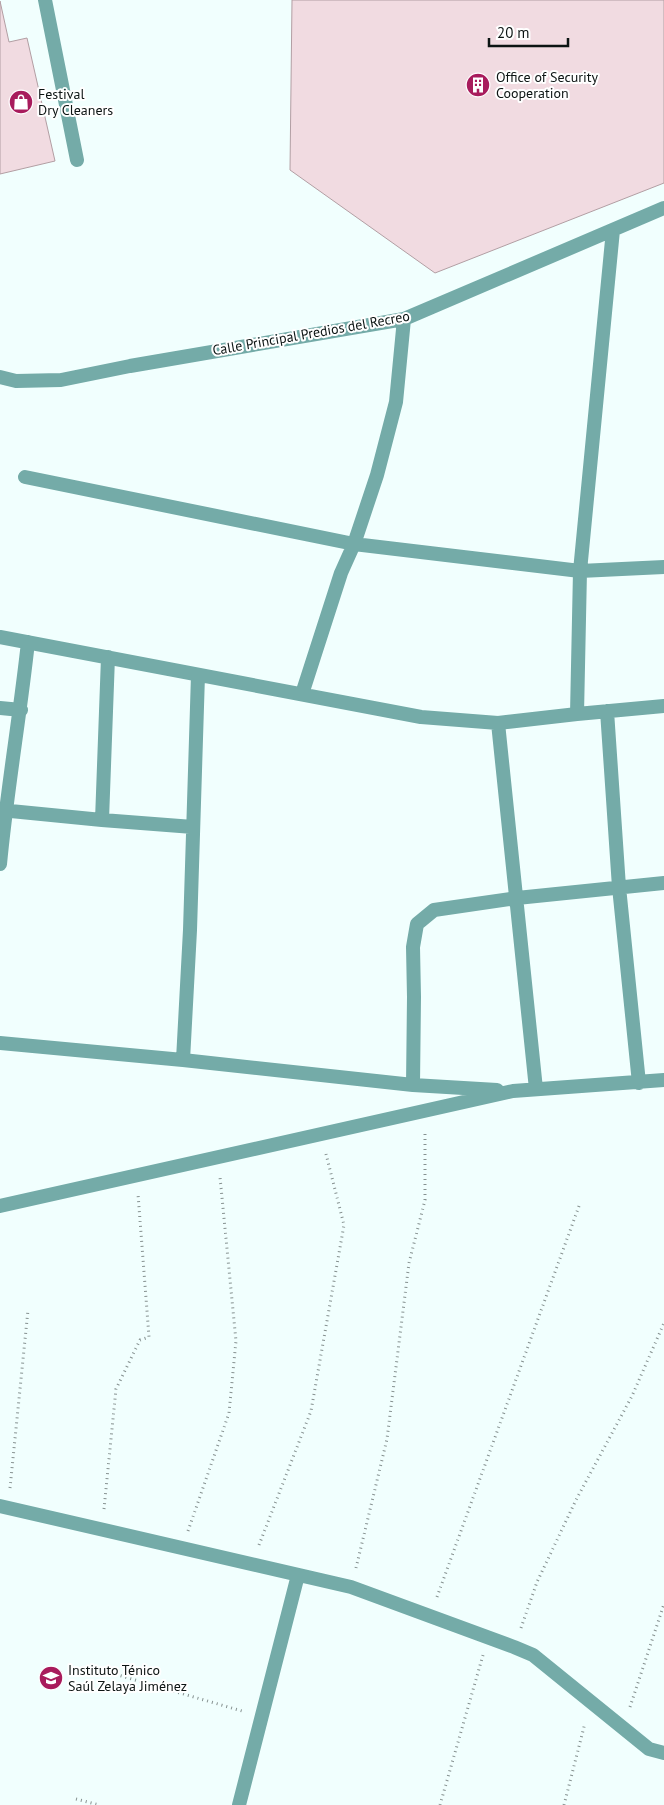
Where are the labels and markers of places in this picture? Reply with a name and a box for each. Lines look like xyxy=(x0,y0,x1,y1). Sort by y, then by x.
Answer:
place label: Office of Security Cooperation xyxy=(496,68,598,102)
building icon: Office of Security Cooperation xyxy=(465,72,491,98)
place label: Festival Dry Cleaners xyxy=(38,85,113,119)
shop icon: Festival Dry Cleaners xyxy=(8,89,34,115)
place label: Instituto Ténico Saúl Zelaya Jiménez xyxy=(68,1661,187,1695)
school or university icon: Instituto Ténico Saúl Zelaya Jiménez xyxy=(38,1665,64,1691)

